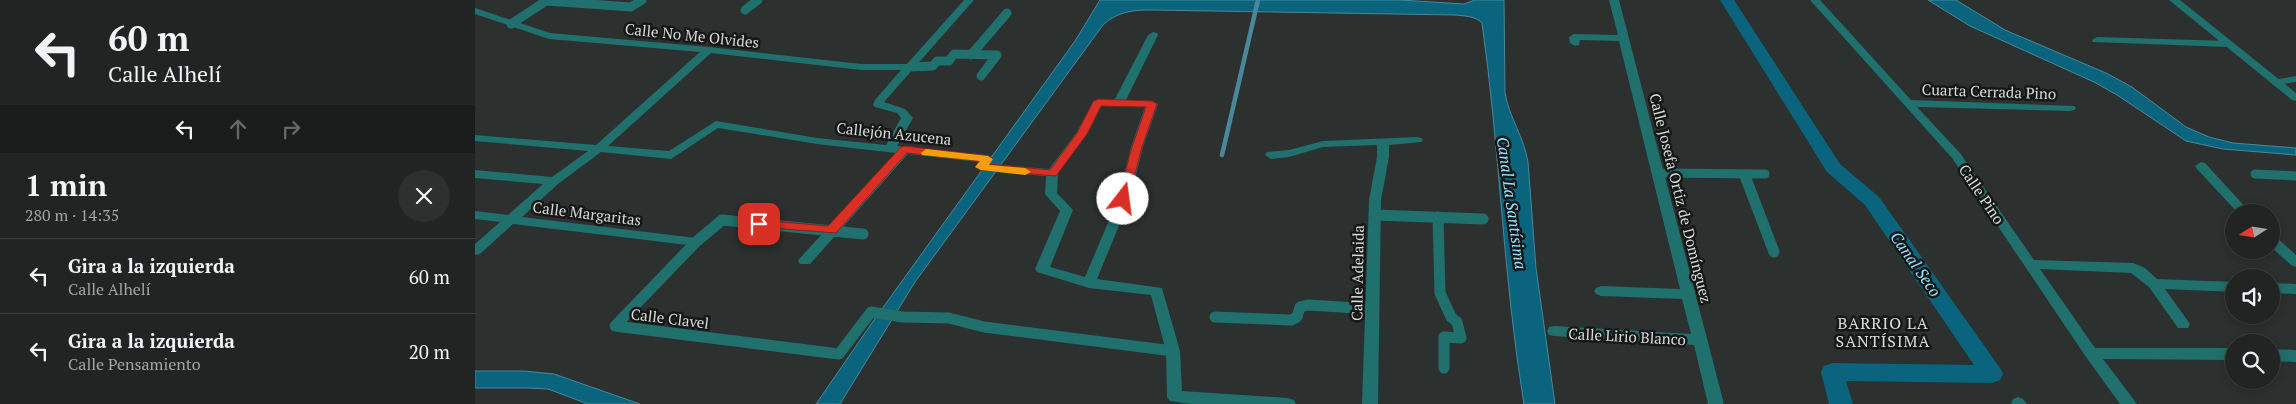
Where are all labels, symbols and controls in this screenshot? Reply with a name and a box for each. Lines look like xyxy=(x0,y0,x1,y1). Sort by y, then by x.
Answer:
text: 60 m xyxy=(108,15,189,61)
street label: Calle No Me Olvides xyxy=(624,18,760,52)
icon: left xyxy=(25,20,90,85)
text: Calle Alhelí xyxy=(108,59,221,88)
street label: Cuarta Cerrada Pino xyxy=(1921,79,2057,103)
street label: Calle Josefa Ortiz de Domínguez xyxy=(1645,91,1717,305)
icon: left xyxy=(171,115,199,143)
icon: ahead xyxy=(224,115,252,143)
icon: right xyxy=(277,115,305,143)
street label: Callejón Azucena xyxy=(835,117,953,149)
water label: Canal La Santísima xyxy=(1492,135,1532,271)
street label: Calle Pino xyxy=(1955,160,2009,228)
text: 1 min xyxy=(25,165,107,205)
button: close xyxy=(398,170,450,222)
position arrow xyxy=(1096,172,1148,224)
street label: Calle Margaritas xyxy=(532,196,642,230)
pin xyxy=(738,203,780,245)
text: 280 m · 14:35 xyxy=(25,204,119,226)
north arrow xyxy=(2225,204,2280,259)
map controls xyxy=(2225,204,2280,389)
icon: arrive xyxy=(745,210,773,238)
street label: Calle Adelaida xyxy=(1346,225,1368,321)
water label: Canal Seco xyxy=(1886,227,1946,301)
text: Gira a la izquierda xyxy=(68,253,235,278)
icon: left xyxy=(25,262,53,290)
text: 60 m xyxy=(409,264,450,289)
button: sound xyxy=(2225,269,2280,324)
text: Calle Alhelí xyxy=(68,278,150,300)
street label: Calle Clavel xyxy=(630,303,710,333)
district label: BARRIO LA SANTÍSIMA xyxy=(1836,312,1930,352)
street label: Calle Lirio Blanco xyxy=(1568,323,1686,349)
text: Gira a la izquierda xyxy=(68,328,235,353)
button: search xyxy=(2225,334,2280,389)
icon: left xyxy=(25,337,53,365)
text: 20 m xyxy=(409,339,450,364)
text: Calle Pensamiento xyxy=(68,353,201,375)

